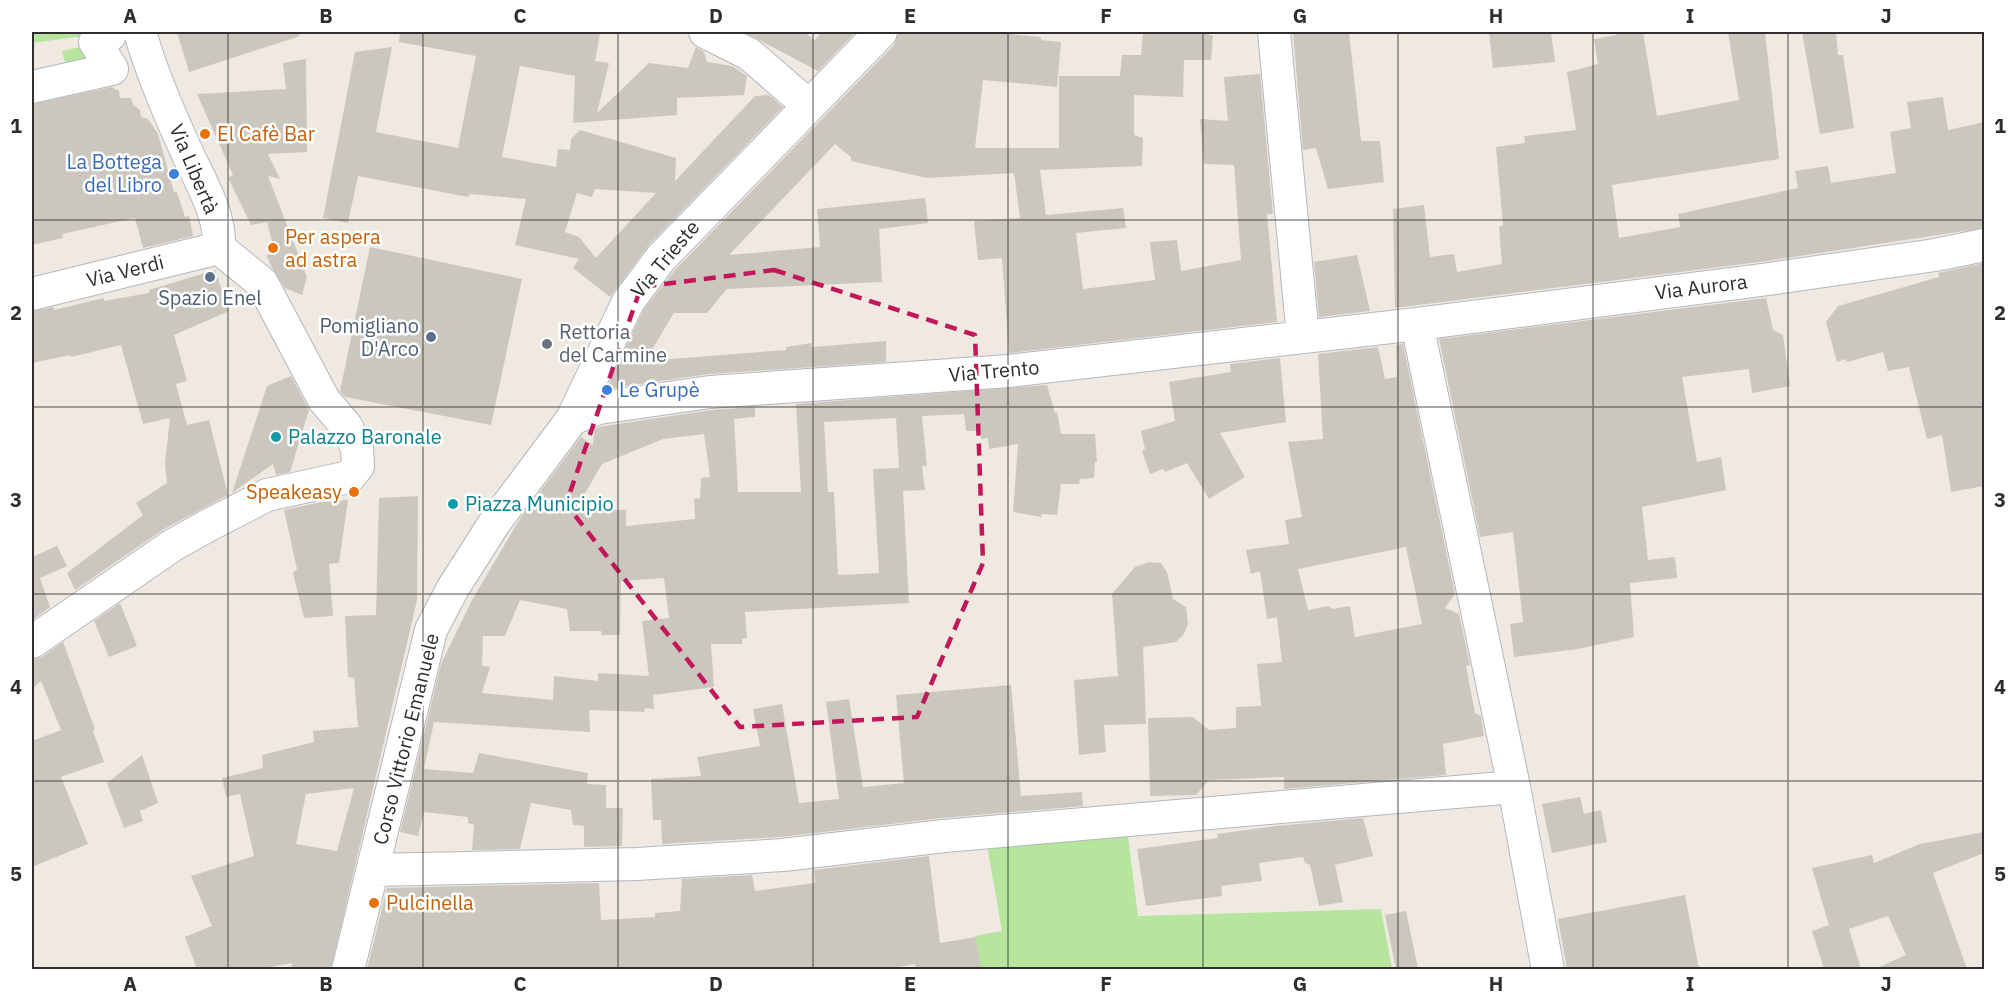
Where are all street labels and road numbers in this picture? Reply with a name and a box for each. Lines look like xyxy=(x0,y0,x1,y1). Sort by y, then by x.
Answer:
street label: Via Libertà xyxy=(163,120,226,218)
street label: Via Trieste xyxy=(624,214,705,303)
street label: Via Verdi xyxy=(83,248,166,293)
street label: Via Aurora xyxy=(1653,267,1749,306)
street label: Via Trento xyxy=(948,353,1040,388)
street label: Corso Vittorio Emanuele xyxy=(366,630,445,847)

